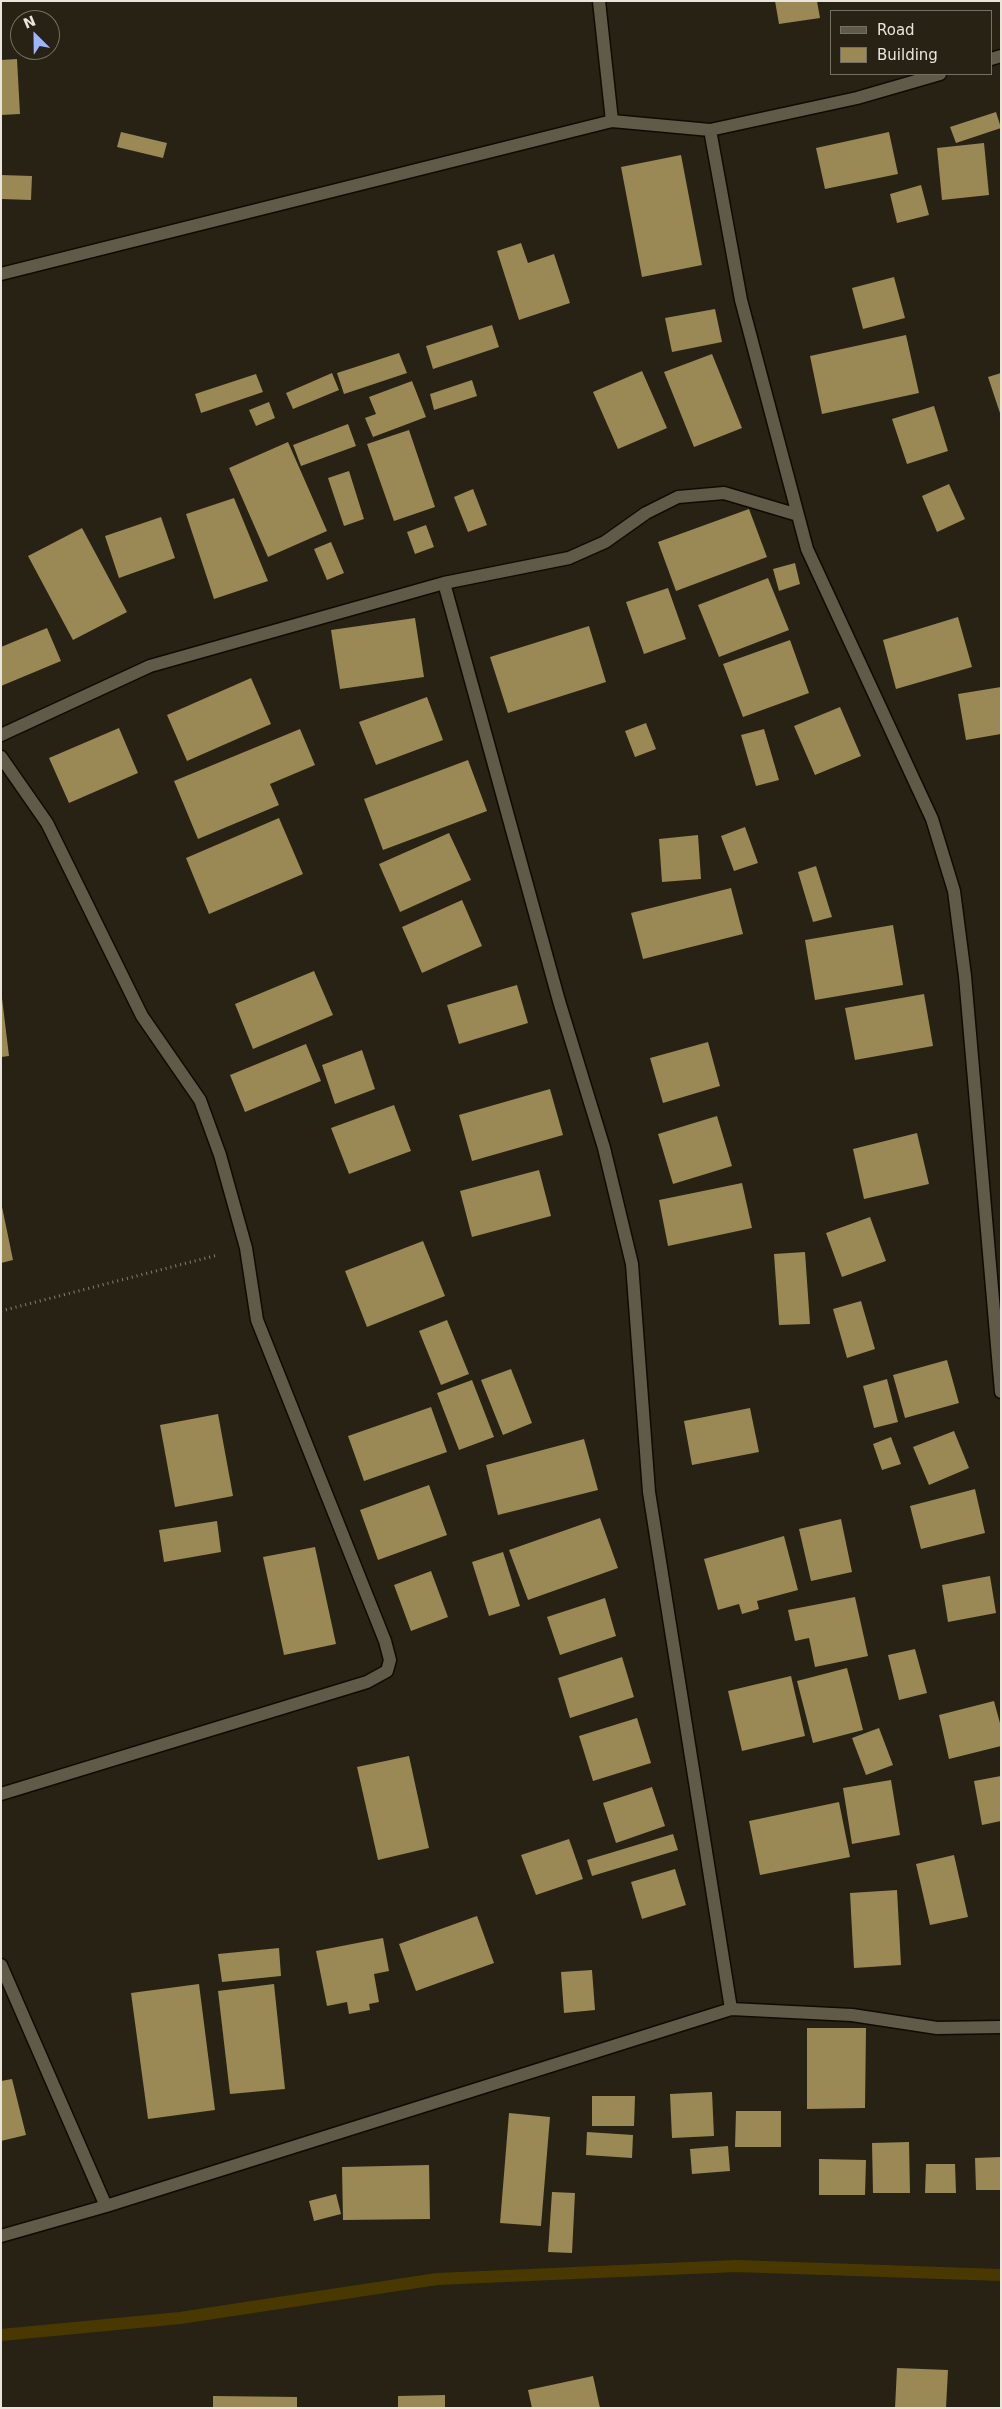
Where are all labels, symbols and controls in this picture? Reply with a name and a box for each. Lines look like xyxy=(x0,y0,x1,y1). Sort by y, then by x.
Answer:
north arrow xyxy=(10,10,60,60)
legend xyxy=(830,10,992,75)
text: N xyxy=(21,12,38,32)
text: Road xyxy=(877,21,915,39)
text: Building xyxy=(877,46,938,64)

